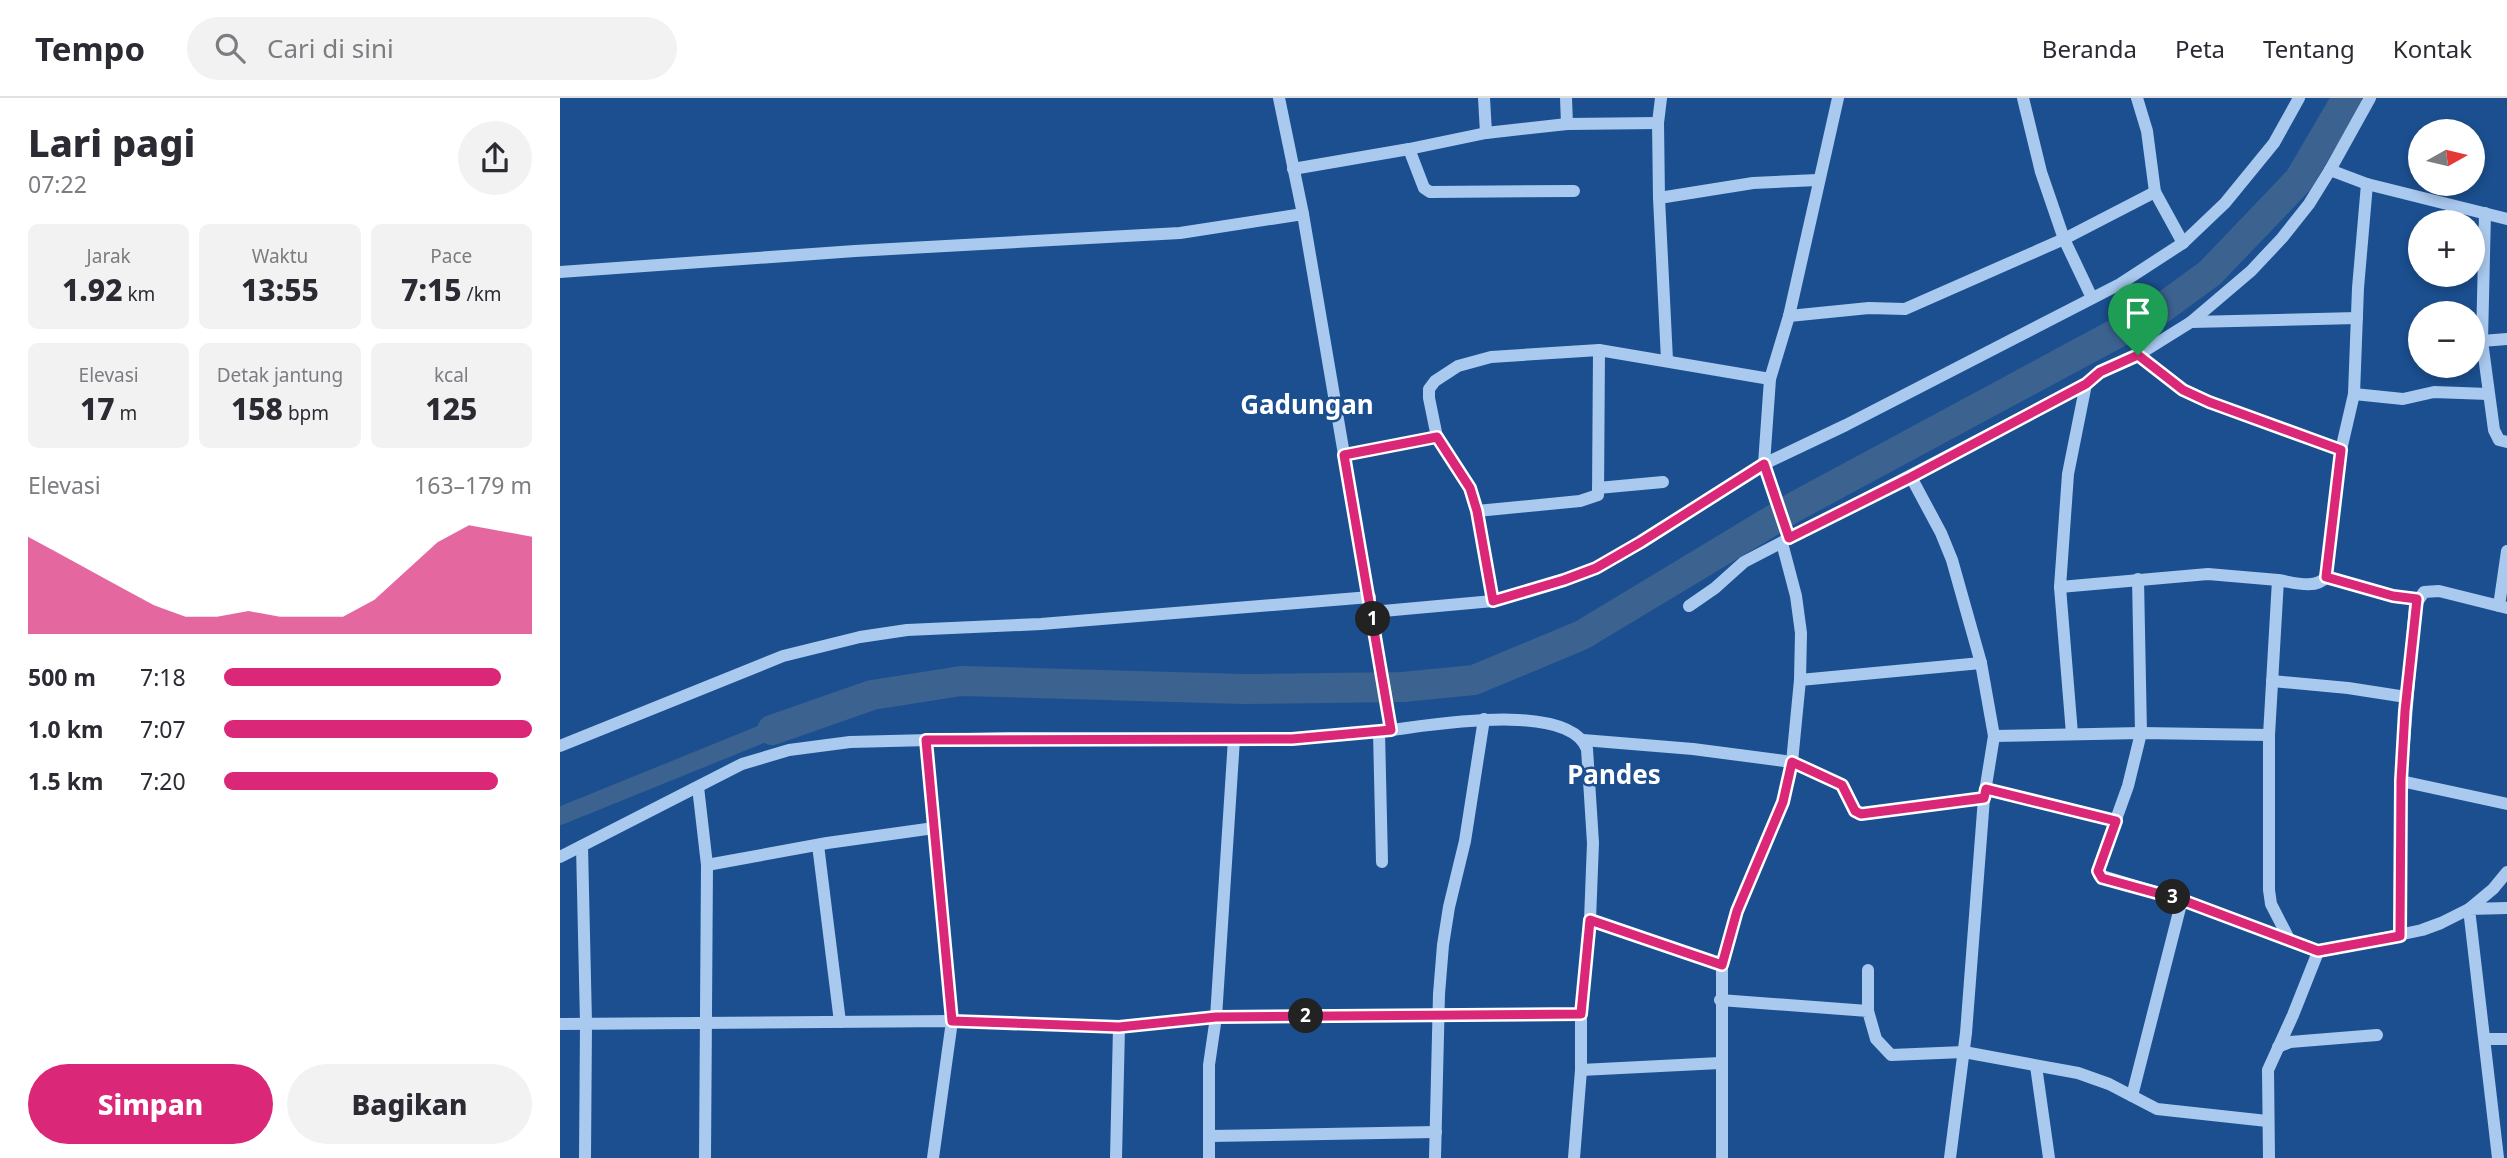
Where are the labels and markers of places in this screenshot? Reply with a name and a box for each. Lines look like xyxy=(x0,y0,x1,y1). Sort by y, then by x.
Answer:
pin xyxy=(2108,283,2168,355)
pin: 1 xyxy=(1356,602,1390,636)
pin: 3 xyxy=(2156,880,2190,914)
pin: 2 xyxy=(1288,998,1324,1034)

